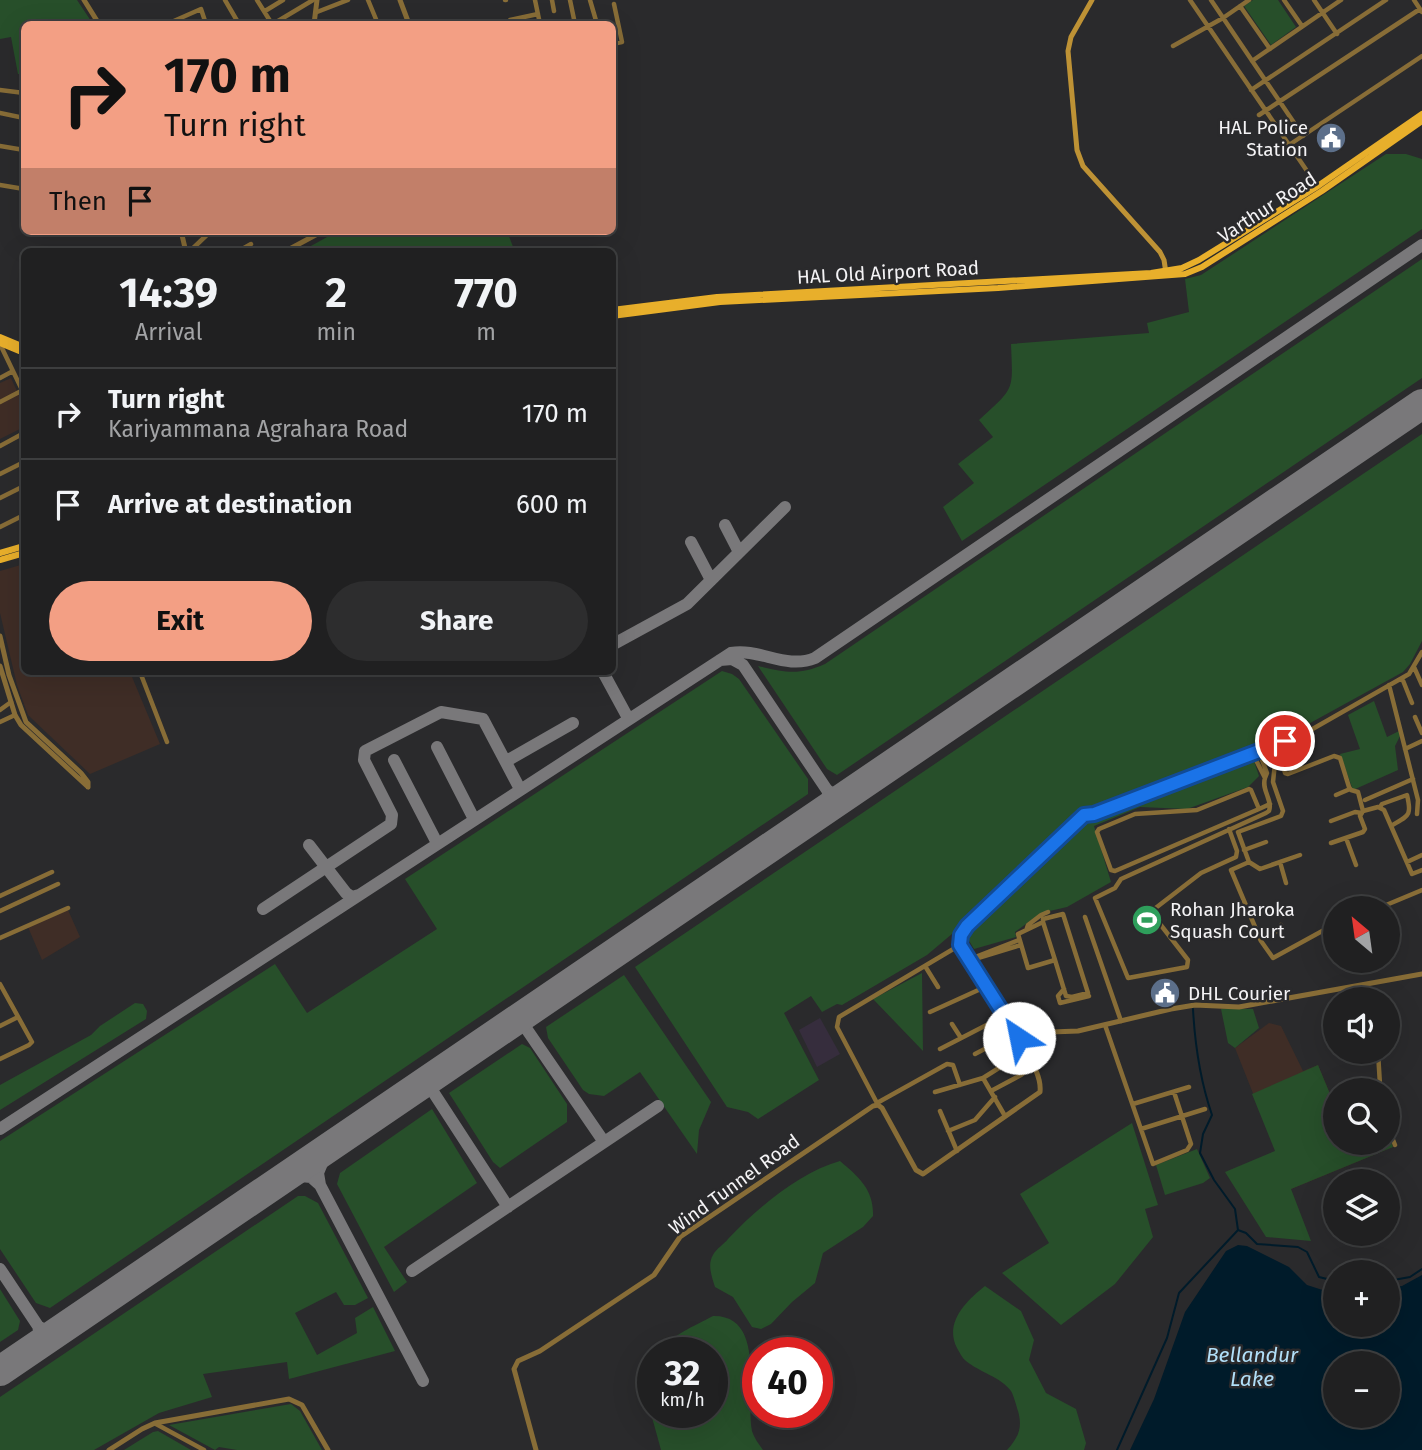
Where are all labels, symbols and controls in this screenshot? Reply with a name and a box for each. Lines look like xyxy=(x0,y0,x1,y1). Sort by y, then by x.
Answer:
text: 170 m xyxy=(164,46,291,105)
icon: right xyxy=(49,49,140,140)
text: Turn right xyxy=(164,106,306,144)
place label: HAL Police Station xyxy=(1218,116,1308,161)
public building icon: HAL Police Station xyxy=(1314,121,1348,155)
street label: Varthur Road xyxy=(1214,167,1321,248)
icon: arrive xyxy=(121,182,159,220)
text: Then xyxy=(49,186,107,217)
street label: HAL Old Airport Road xyxy=(796,256,980,289)
text: 14:39 xyxy=(119,268,218,318)
text: 2 xyxy=(325,268,347,318)
text: 770 xyxy=(454,268,518,318)
text: Arrival xyxy=(135,318,202,346)
text: min xyxy=(316,318,356,346)
text: m xyxy=(476,318,496,346)
text: Turn right xyxy=(108,384,225,415)
icon: right xyxy=(49,395,87,433)
text: 170 m xyxy=(522,398,588,429)
text: Kariyammana Agrahara Road xyxy=(108,415,408,443)
icon: arrive xyxy=(49,486,87,524)
text: Arrive at destination xyxy=(108,489,352,520)
text: 600 m xyxy=(516,489,588,520)
button: Exit xyxy=(49,581,312,661)
button: Share xyxy=(326,581,588,661)
pin xyxy=(1255,711,1315,771)
icon: arrive xyxy=(1266,722,1304,760)
north arrow xyxy=(1323,896,1400,973)
map controls xyxy=(1323,896,1400,1428)
place label: Rohan Jharoka Squash Court xyxy=(1170,898,1295,943)
sports icon: Rohan Jharoka Squash Court xyxy=(1130,903,1164,937)
public building icon: DHL Courier xyxy=(1148,976,1182,1010)
place label: DHL Courier xyxy=(1188,982,1291,1005)
button: sound xyxy=(1323,987,1400,1064)
position arrow xyxy=(982,1001,1056,1075)
button: search xyxy=(1323,1078,1400,1155)
street label: Wind Tunnel Road xyxy=(665,1129,804,1239)
button: layers xyxy=(1323,1169,1400,1246)
button: + xyxy=(1323,1260,1400,1337)
speed limit sign: 40 xyxy=(742,1337,833,1428)
water label: Bellandur Lake xyxy=(1206,1342,1299,1392)
button: − xyxy=(1323,1351,1400,1428)
text: 32 xyxy=(665,1352,700,1394)
text: km/h xyxy=(660,1389,705,1411)

